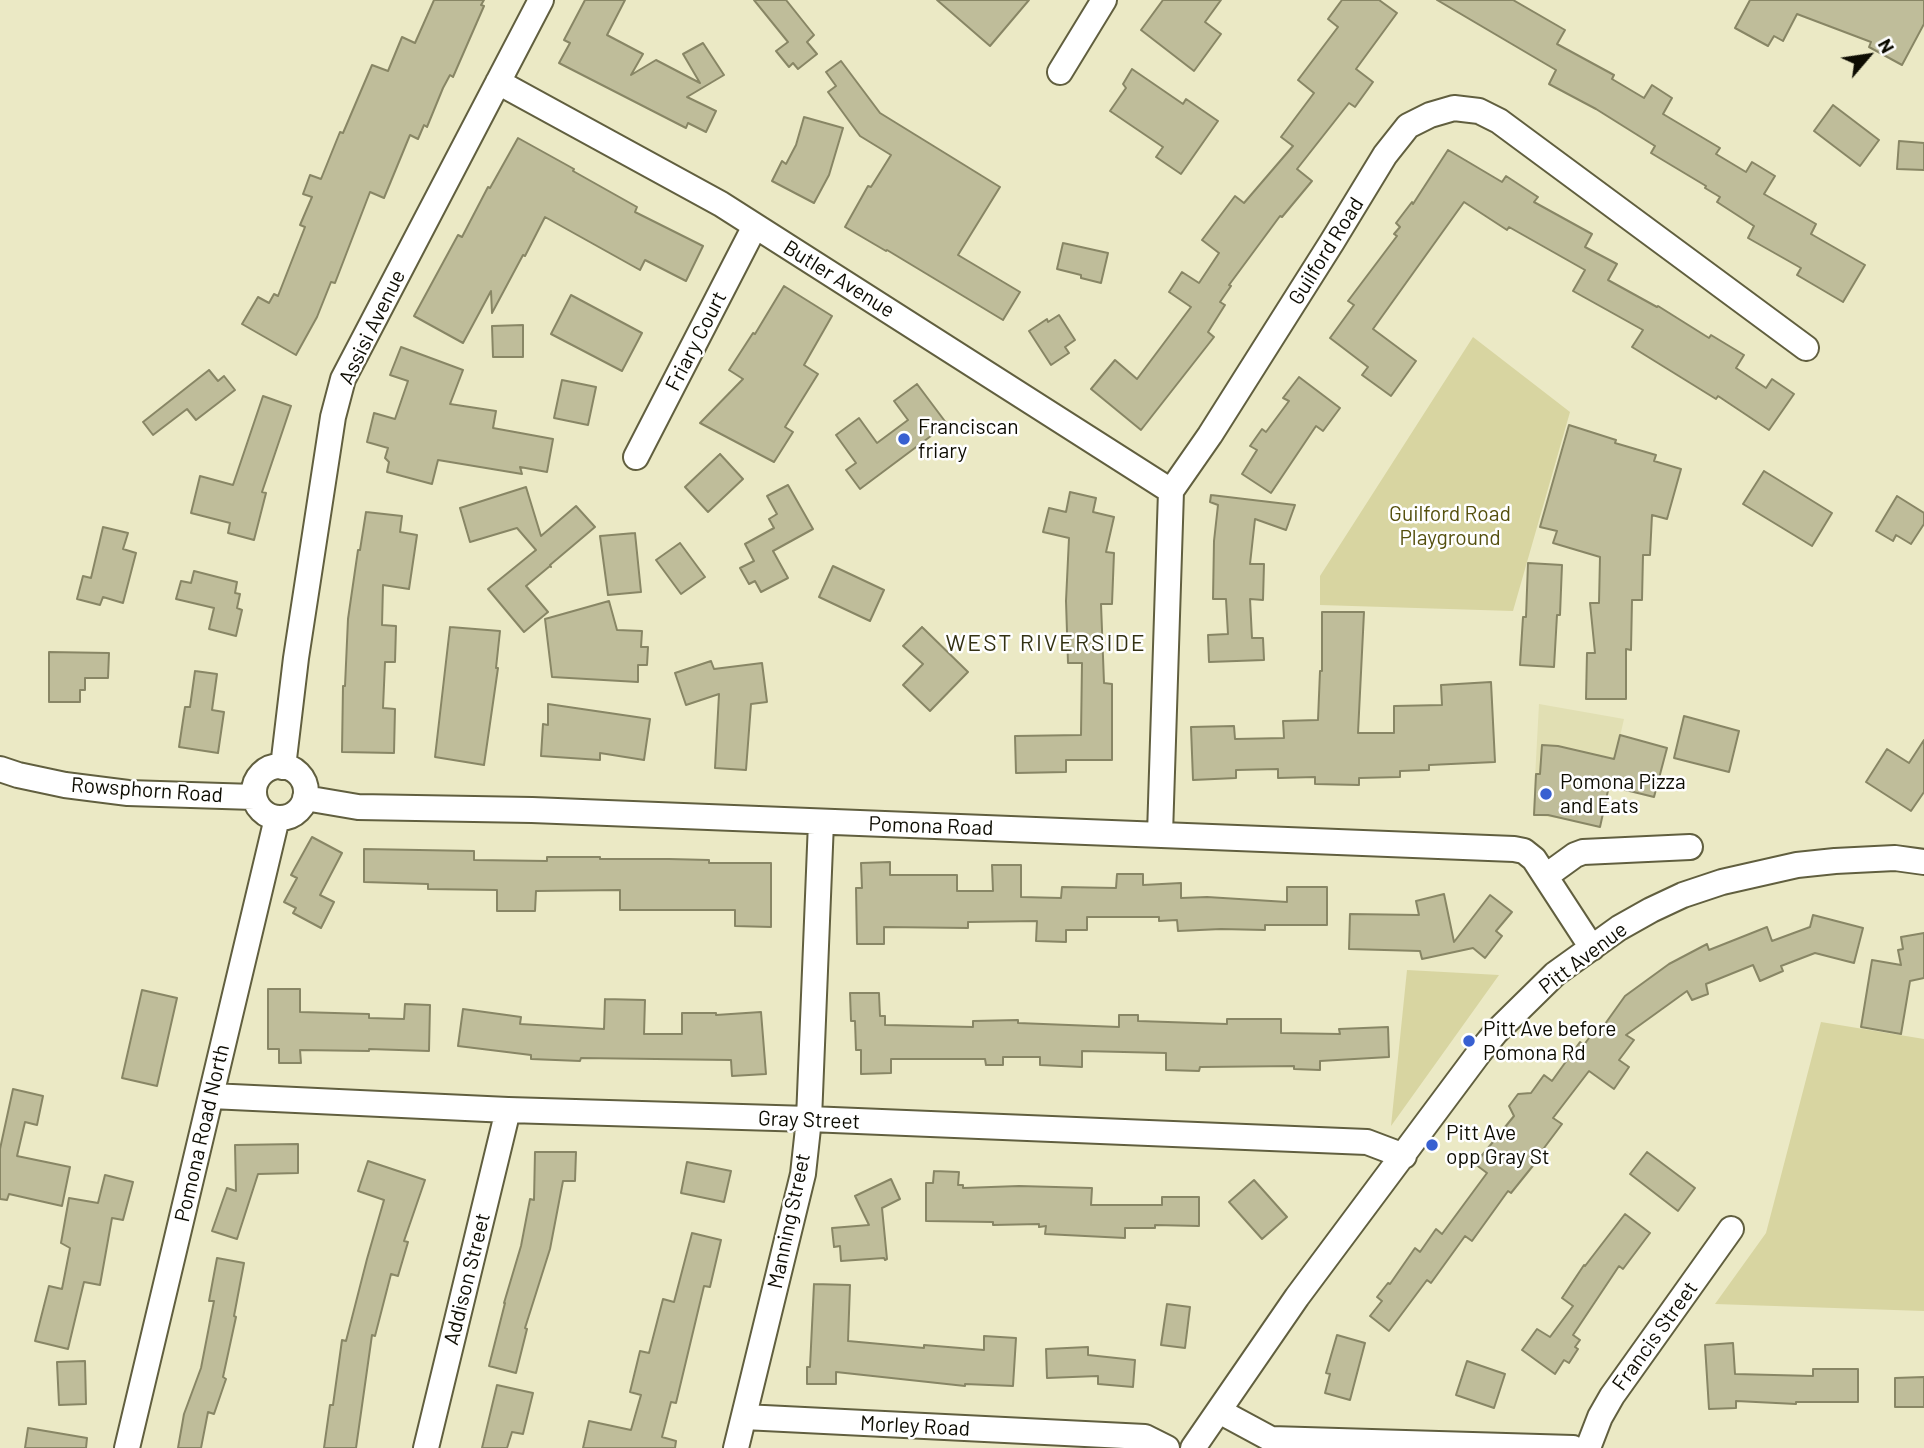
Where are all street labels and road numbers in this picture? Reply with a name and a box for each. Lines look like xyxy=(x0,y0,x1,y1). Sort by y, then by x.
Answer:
street label: Guilford Road xyxy=(1283,193,1369,309)
street label: Butler Avenue xyxy=(779,235,899,323)
street label: Assisi Avenue xyxy=(333,266,411,388)
street label: Friary Court xyxy=(660,287,732,395)
street label: Rowsphorn Road xyxy=(70,772,224,808)
street label: Pomona Road xyxy=(868,811,994,841)
street label: Pitt Avenue xyxy=(1534,917,1632,999)
street label: Pomona Road North xyxy=(169,1042,235,1224)
street label: Gray Street xyxy=(757,1106,861,1134)
street label: Manning Street xyxy=(762,1151,816,1291)
street label: Addison Street xyxy=(438,1210,496,1348)
street label: Francis Street xyxy=(1607,1276,1703,1396)
street label: Morley Road xyxy=(859,1411,971,1441)

